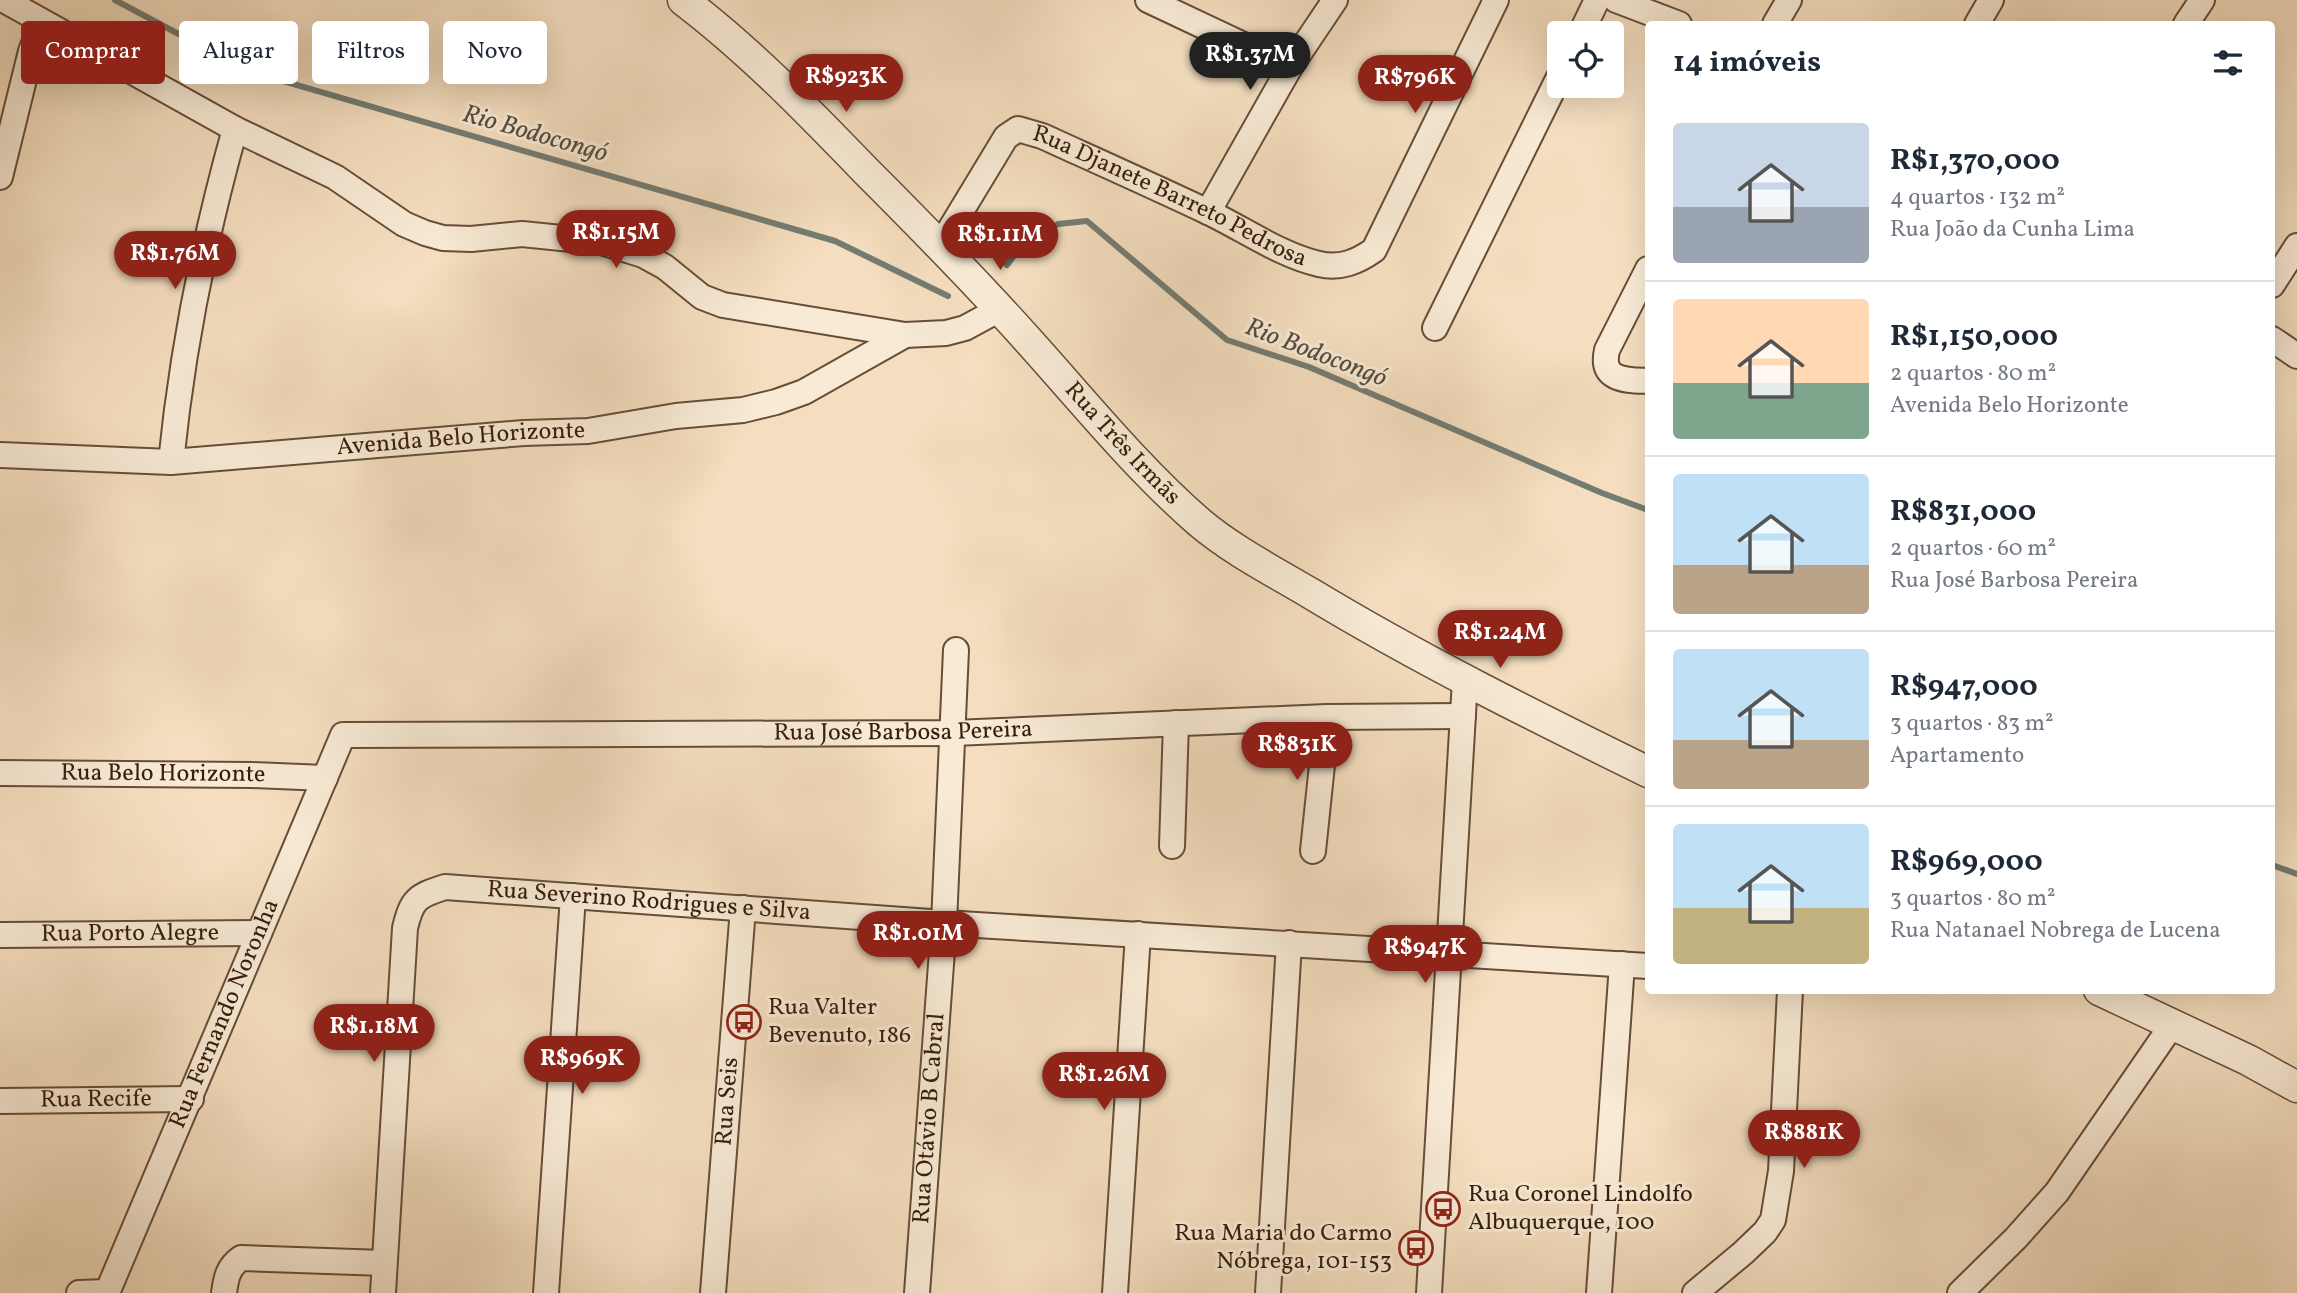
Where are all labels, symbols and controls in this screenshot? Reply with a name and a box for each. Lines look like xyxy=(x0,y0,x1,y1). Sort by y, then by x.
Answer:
chip: Comprar xyxy=(21,21,165,84)
chip: Alugar xyxy=(179,21,298,84)
chip: Filtros xyxy=(312,21,429,84)
chip: Novo xyxy=(443,21,547,84)
map controls xyxy=(1547,21,1624,98)
button: locate xyxy=(1547,21,1624,98)
pin: R$1.37M xyxy=(1185,32,1315,92)
text: R$1.37M xyxy=(1205,39,1295,71)
text: 14 imóveis xyxy=(1673,42,1821,84)
icon: filters xyxy=(2209,44,2247,82)
pin: R$923K xyxy=(789,54,903,114)
pin: R$796K xyxy=(1358,55,1472,115)
text: R$923K xyxy=(805,61,887,93)
text: R$796K xyxy=(1374,62,1456,94)
water label: Rio Bodocongó xyxy=(458,96,612,172)
street label: Rua Djanete Barreto Pedrosa xyxy=(1028,117,1311,276)
text: R$1,370,000 xyxy=(1890,140,2060,182)
icon: home xyxy=(1729,151,1813,235)
text: 4 quartos · 132 m² xyxy=(1890,182,2065,214)
pin: R$1.15M xyxy=(551,210,681,270)
pin: R$1.11M xyxy=(935,212,1065,272)
text: Rua João da Cunha Lima xyxy=(1890,214,2135,246)
text: R$1.15M xyxy=(572,217,660,249)
text: R$1.11M xyxy=(957,219,1043,251)
pin: R$1.76M xyxy=(110,232,240,291)
text: R$1.76M xyxy=(130,238,220,270)
water label: Rio Bodocongó xyxy=(1240,309,1392,397)
text: R$1,150,000 xyxy=(1890,316,2058,358)
icon: home xyxy=(1729,327,1813,411)
text: 2 quartos · 80 m² xyxy=(1890,358,2056,390)
street label: Rua Três Irmãs xyxy=(1056,375,1188,513)
text: Avenida Belo Horizonte xyxy=(1890,390,2129,422)
street label: Avenida Belo Horizonte xyxy=(335,414,586,465)
text: R$831,000 xyxy=(1890,491,2036,533)
icon: home xyxy=(1729,502,1813,586)
text: 2 quartos · 60 m² xyxy=(1890,533,2056,565)
text: Rua José Barbosa Pereira xyxy=(1890,565,2138,597)
pin: R$1.24M xyxy=(1435,610,1565,670)
text: R$1.24M xyxy=(1454,617,1546,649)
text: R$947,000 xyxy=(1890,666,2038,708)
icon: home xyxy=(1729,677,1813,761)
text: 3 quartos · 83 m² xyxy=(1890,708,2054,740)
street label: Rua José Barbosa Pereira xyxy=(773,713,1034,751)
pin: R$831K xyxy=(1240,722,1354,782)
text: R$831K xyxy=(1257,729,1337,761)
text: Apartamento xyxy=(1890,740,2024,772)
street label: Rua Belo Horizonte xyxy=(60,756,266,793)
text: R$969,000 xyxy=(1890,841,2043,883)
icon: home xyxy=(1729,852,1813,936)
street label: Rua Severino Rodrigues e Silva xyxy=(486,873,812,930)
text: 3 quartos · 80 m² xyxy=(1890,883,2056,915)
street label: Rua Fernando Noronha xyxy=(161,894,289,1134)
pin: R$1.01M xyxy=(853,912,983,971)
text: Rua Natanael Nobrega de Lucena xyxy=(1890,915,2221,947)
street label: Rua Porto Alegre xyxy=(41,916,219,952)
text: R$1.01M xyxy=(873,918,963,950)
pin: R$947K xyxy=(1368,926,1482,985)
text: R$947K xyxy=(1384,932,1466,964)
place label: Rua Valter Bevenuto, 186 xyxy=(768,991,911,1053)
bus stop icon: Rua Valter Bevenuto, 186 xyxy=(725,1003,763,1041)
pin: R$1.18M xyxy=(309,1004,439,1064)
text: R$1.18M xyxy=(330,1011,418,1043)
street label: Rua Otávio B Cabral xyxy=(905,1012,954,1225)
pin: R$969K xyxy=(525,1036,639,1096)
text: R$969K xyxy=(540,1043,624,1075)
pin: R$1.26M xyxy=(1039,1052,1169,1112)
street label: Rua Seis xyxy=(708,1056,748,1147)
text: R$1.26M xyxy=(1058,1059,1150,1091)
street label: Rua Recife xyxy=(40,1082,152,1118)
pin: R$881K xyxy=(1747,1110,1861,1170)
text: R$881K xyxy=(1764,1117,1844,1149)
place label: Rua Coronel Lindolfo Albuquerque, 100 xyxy=(1468,1178,1693,1240)
bus stop icon: Rua Coronel Lindolfo Albuquerque, 100 xyxy=(1424,1190,1462,1228)
place label: Rua Maria do Carmo Nóbrega, 101-153 xyxy=(1174,1217,1392,1279)
bus stop icon: Rua Maria do Carmo Nóbrega, 101-153 xyxy=(1397,1229,1435,1267)

